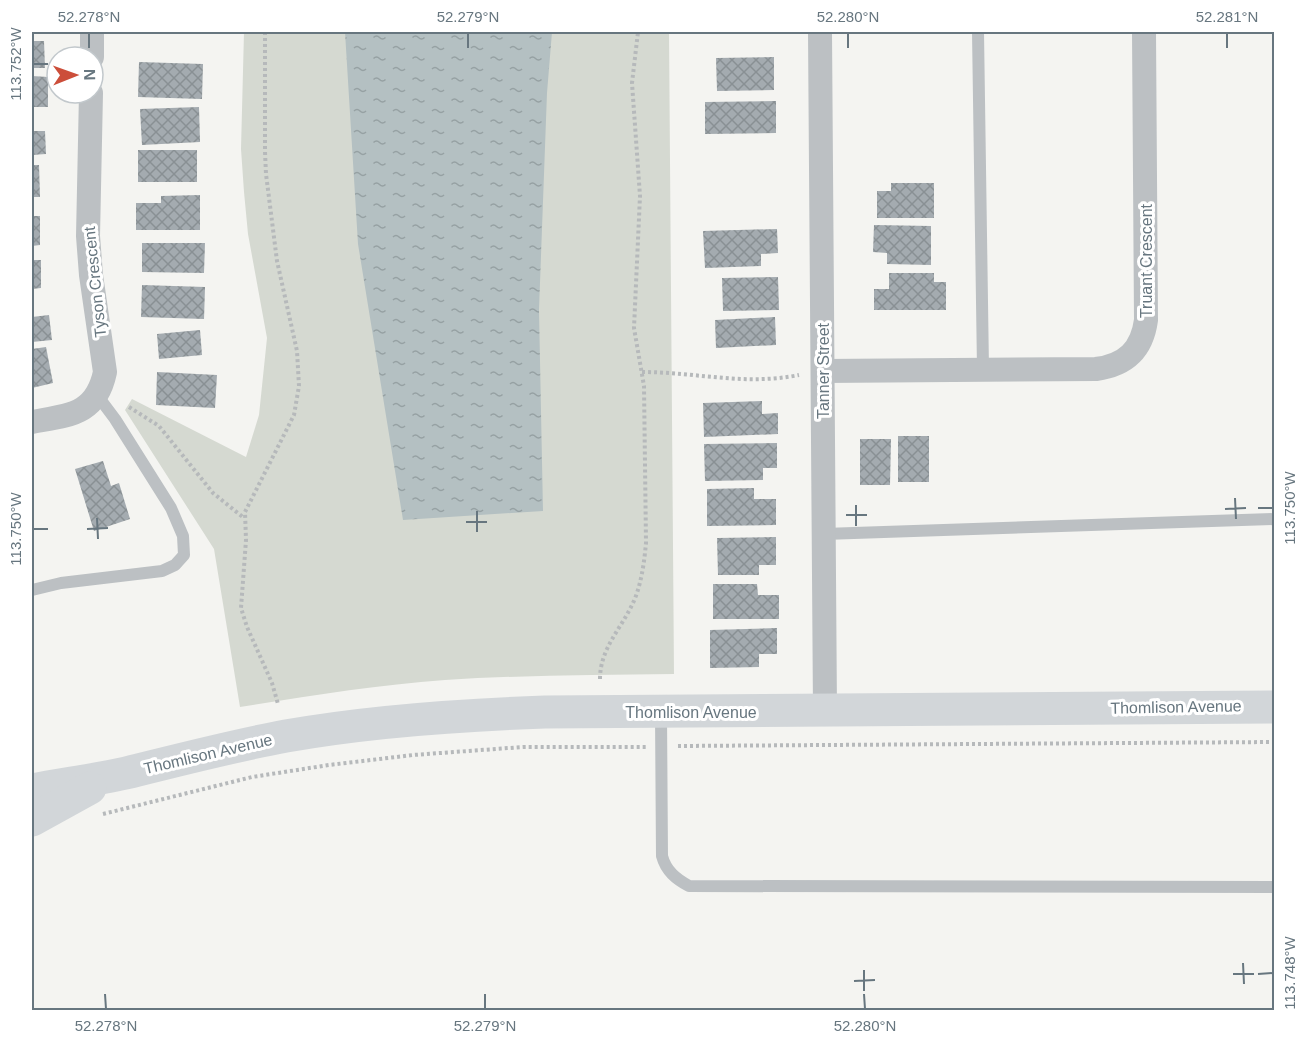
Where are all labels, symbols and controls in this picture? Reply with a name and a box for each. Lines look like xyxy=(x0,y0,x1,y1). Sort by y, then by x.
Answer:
text: 52.278°N xyxy=(58,8,120,25)
text: 52.279°N xyxy=(437,8,499,25)
text: 52.280°N xyxy=(817,8,879,25)
text: 52.281°N xyxy=(1196,8,1258,25)
text: 113.752°W xyxy=(7,27,24,101)
north arrow xyxy=(45,45,105,105)
text: N xyxy=(81,69,98,81)
street label: Truant Crescent xyxy=(1138,203,1155,318)
street label: Tyson Crescent xyxy=(81,225,109,338)
street label: Tanner Street xyxy=(815,322,832,419)
text: 113.750°W xyxy=(1281,471,1298,545)
text: 113.750°W xyxy=(7,492,24,566)
street label: Thomlison Avenue xyxy=(1110,697,1242,717)
street label: Thomlison Avenue xyxy=(625,704,757,721)
street label: Thomlison Avenue xyxy=(142,731,274,777)
text: 113.748°W xyxy=(1281,936,1298,1010)
text: 52.278°N xyxy=(75,1017,137,1034)
text: 52.279°N xyxy=(454,1017,516,1034)
text: 52.280°N xyxy=(834,1017,896,1034)

